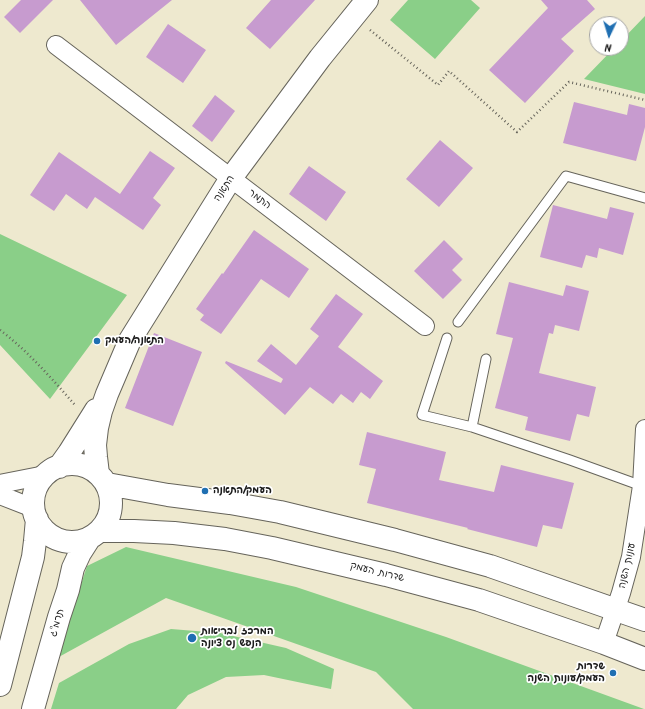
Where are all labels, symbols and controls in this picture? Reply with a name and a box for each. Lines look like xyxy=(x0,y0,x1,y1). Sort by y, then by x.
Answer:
north arrow xyxy=(589,16,629,56)
text: N xyxy=(604,38,612,56)
street label: התאנה xyxy=(212,174,238,204)
street label: התמר xyxy=(245,188,273,212)
place label: התאנה/העמק xyxy=(105,335,164,347)
marker: התאנה/העמק xyxy=(92,336,102,346)
place label: העמק/התאנה xyxy=(213,485,272,497)
marker: העמק/התאנה xyxy=(200,486,210,496)
street label: עונות השנה xyxy=(617,542,639,590)
street label: שדרות העמק xyxy=(349,560,405,586)
street label: תרמ"ג xyxy=(48,608,68,638)
place label: המרכז לבריאות הנפש נס ציונה xyxy=(201,626,273,650)
marker: המרכז לבריאות הנפש נס ציונה xyxy=(186,632,198,644)
place label: שדרות העמק/עונות השנה xyxy=(527,661,605,684)
marker: שדרות העמק/עונות השנה xyxy=(608,668,618,678)

